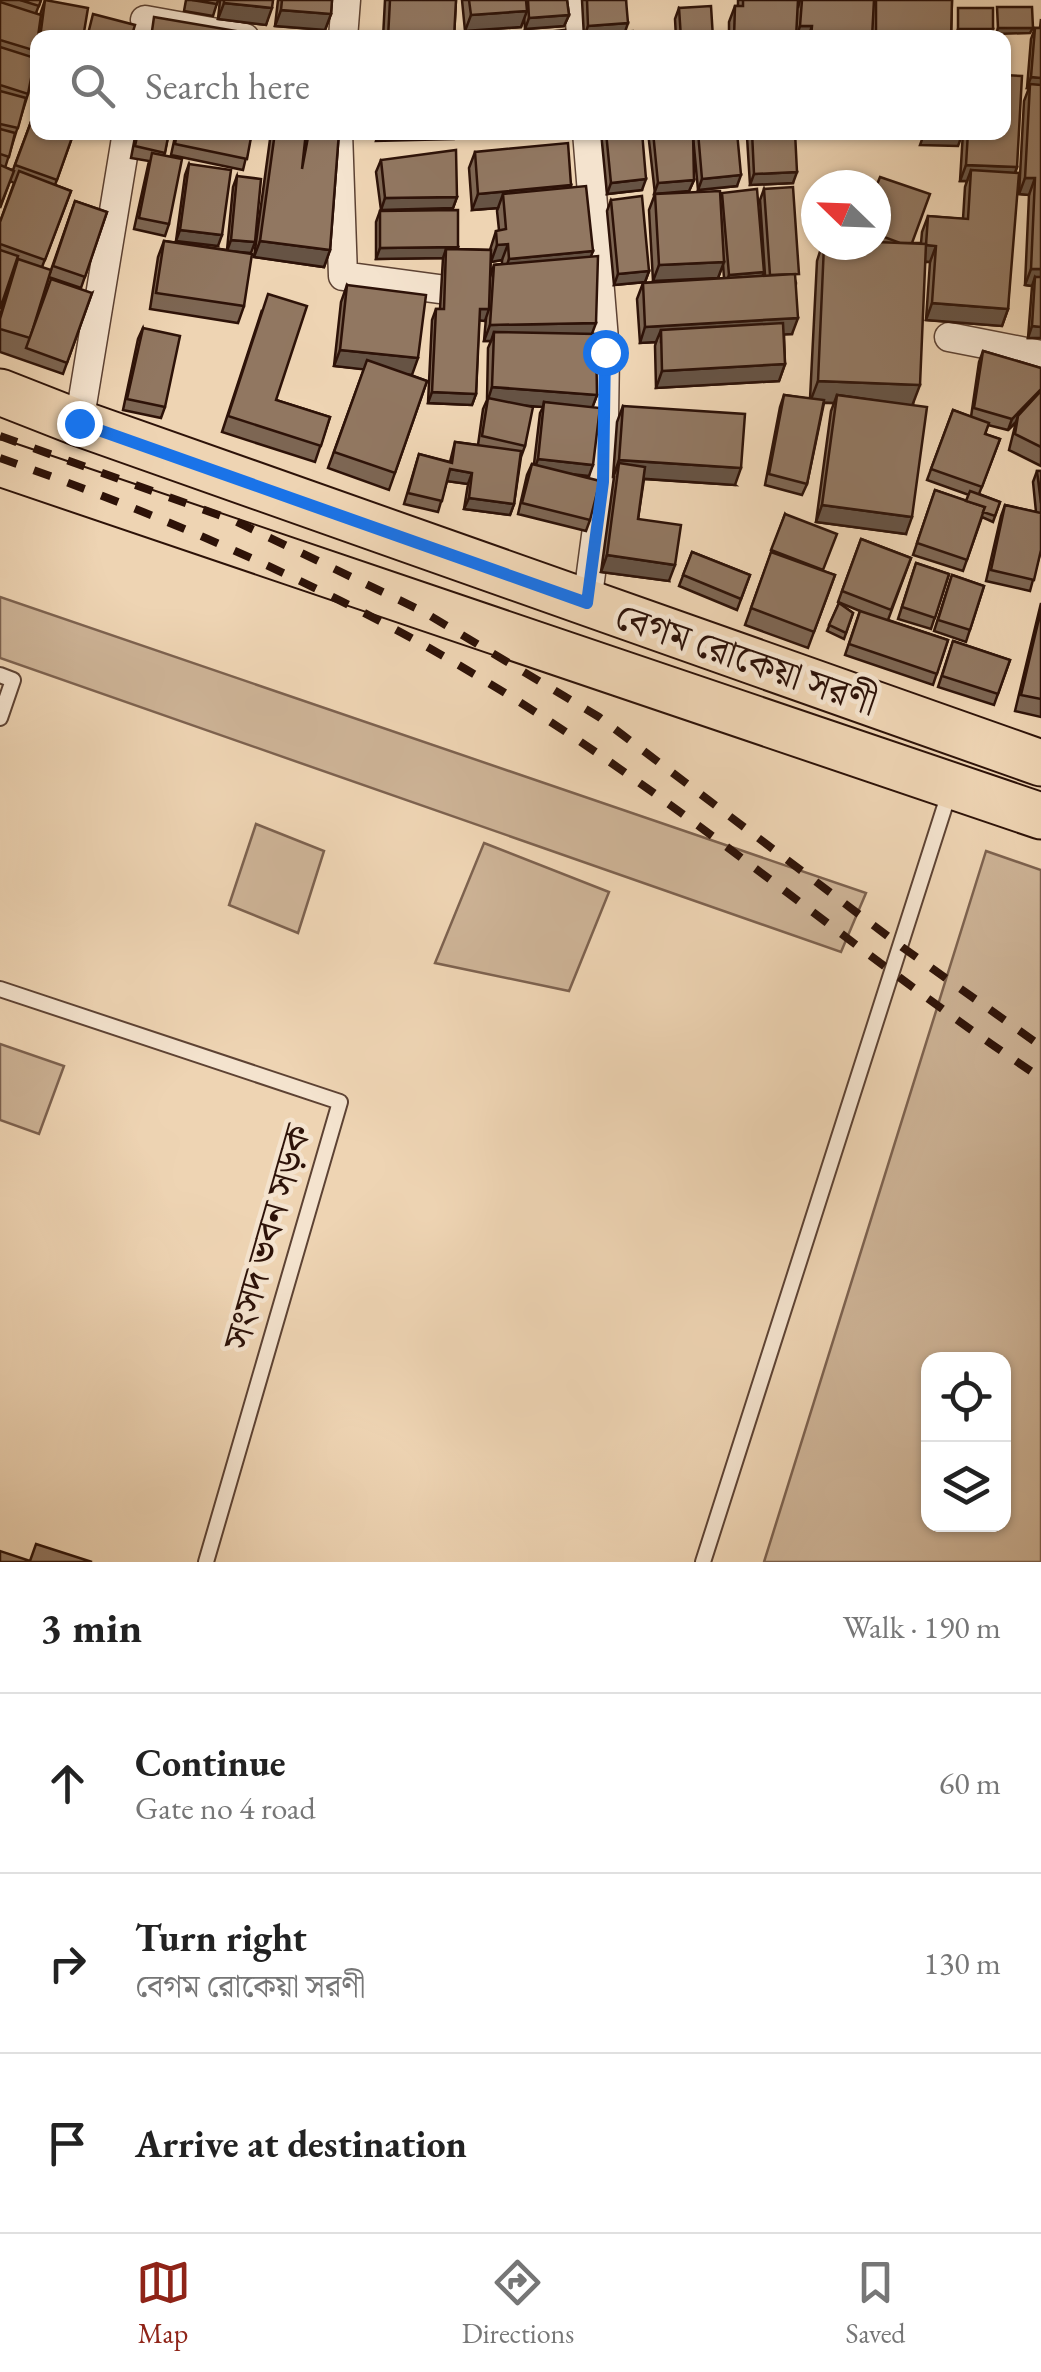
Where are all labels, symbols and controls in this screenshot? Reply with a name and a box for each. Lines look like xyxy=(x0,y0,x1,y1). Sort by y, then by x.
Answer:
search box xyxy=(30,30,1011,140)
icon: search xyxy=(65,58,120,113)
text: Search here xyxy=(145,61,310,110)
north arrow xyxy=(801,170,891,260)
route start xyxy=(583,330,629,376)
route end xyxy=(57,401,103,447)
street label: বেগম রোকেয়া সরণী xyxy=(609,591,884,726)
street label: সংসদ ভবন সড়ক xyxy=(210,1117,322,1357)
map controls xyxy=(921,1352,1011,1532)
button: locate xyxy=(921,1352,1011,1442)
button: layers xyxy=(921,1442,1011,1532)
text: 3 min xyxy=(40,1600,142,1655)
text: Walk · 190 m xyxy=(843,1606,1001,1648)
text: Continue xyxy=(135,1738,286,1787)
icon: ahead xyxy=(40,1756,95,1811)
text: 60 m xyxy=(939,1762,1001,1804)
text: Gate no 4 road xyxy=(135,1787,316,1829)
text: Turn right xyxy=(135,1913,307,1962)
icon: right xyxy=(40,1936,95,1991)
text: 130 m xyxy=(924,1942,1001,1984)
text: বেগম রোকেয়া সরণী xyxy=(135,1965,365,2007)
icon: arrive xyxy=(40,2116,95,2171)
text: Arrive at destination xyxy=(135,2119,467,2168)
tab: Map xyxy=(136,2255,191,2351)
tab: Directions xyxy=(462,2255,574,2351)
tab: Saved xyxy=(845,2255,905,2351)

